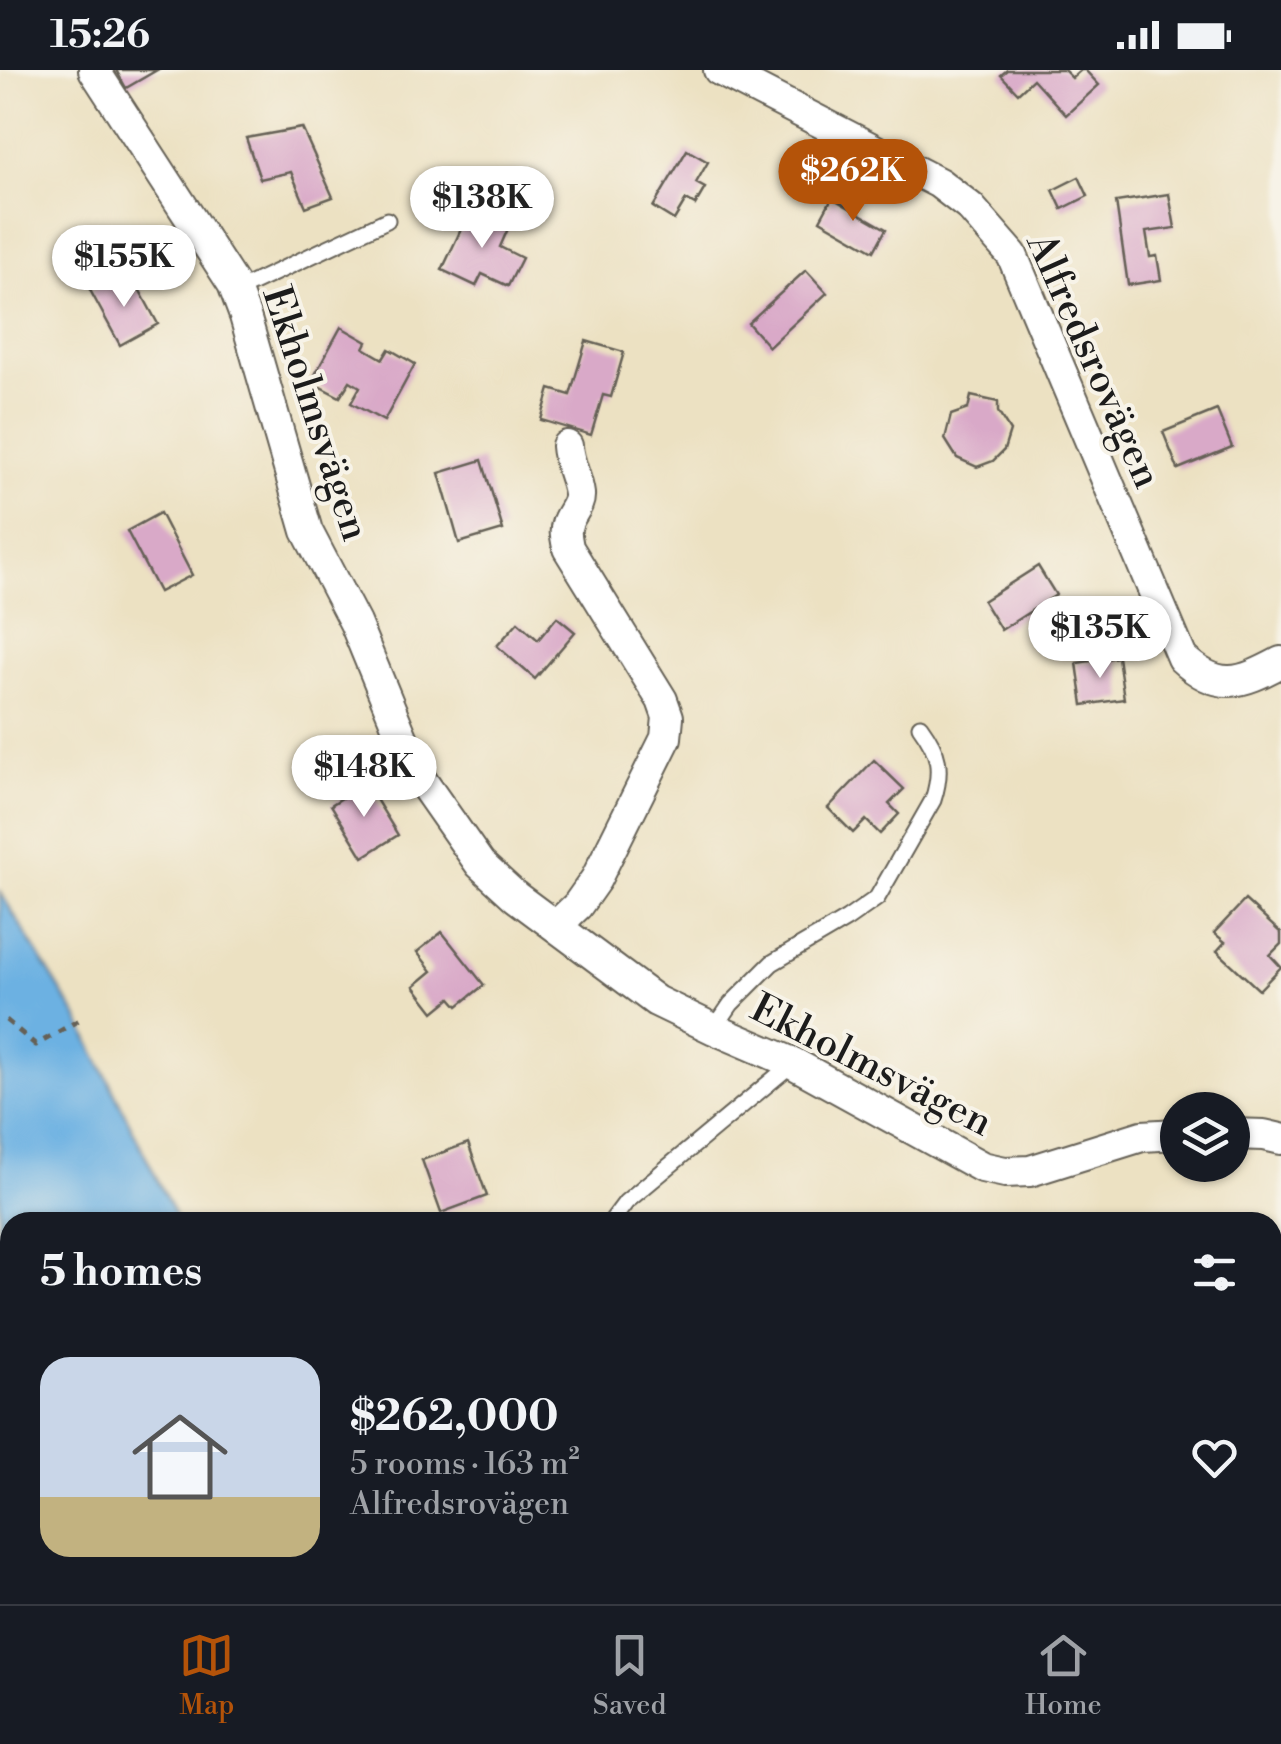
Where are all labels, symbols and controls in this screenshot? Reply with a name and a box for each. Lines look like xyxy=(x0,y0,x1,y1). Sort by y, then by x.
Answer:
text: 15:26 xyxy=(50,12,150,59)
pin: $262K xyxy=(783,139,923,224)
text: $262K xyxy=(800,151,906,191)
pin: $138K xyxy=(412,166,552,251)
text: $138K xyxy=(432,178,532,218)
pin: $155K xyxy=(54,225,194,310)
street label: Alfredsrovägen xyxy=(1013,225,1172,497)
text: $155K xyxy=(74,237,174,277)
street label: Ekholmsvägen xyxy=(250,280,380,547)
pin: $135K xyxy=(1030,596,1170,681)
text: $135K xyxy=(1050,608,1150,648)
pin: $148K xyxy=(294,735,434,820)
text: $148K xyxy=(314,747,414,787)
street label: Ekholmsvägen xyxy=(742,984,1000,1149)
map controls xyxy=(1160,1092,1250,1182)
button: layers xyxy=(1160,1092,1250,1182)
icon: filters xyxy=(1187,1245,1242,1300)
text: 5 homes xyxy=(40,1246,202,1299)
text: $262,000 xyxy=(350,1391,558,1444)
icon: home xyxy=(120,1397,240,1517)
icon: heart xyxy=(1187,1430,1242,1485)
text: 5 rooms · 163 m² xyxy=(350,1444,580,1484)
text: Alfredsrovägen xyxy=(350,1484,569,1524)
tab: Map xyxy=(179,1628,234,1723)
tab: Saved xyxy=(593,1628,666,1723)
tab: Home xyxy=(1025,1628,1102,1723)

